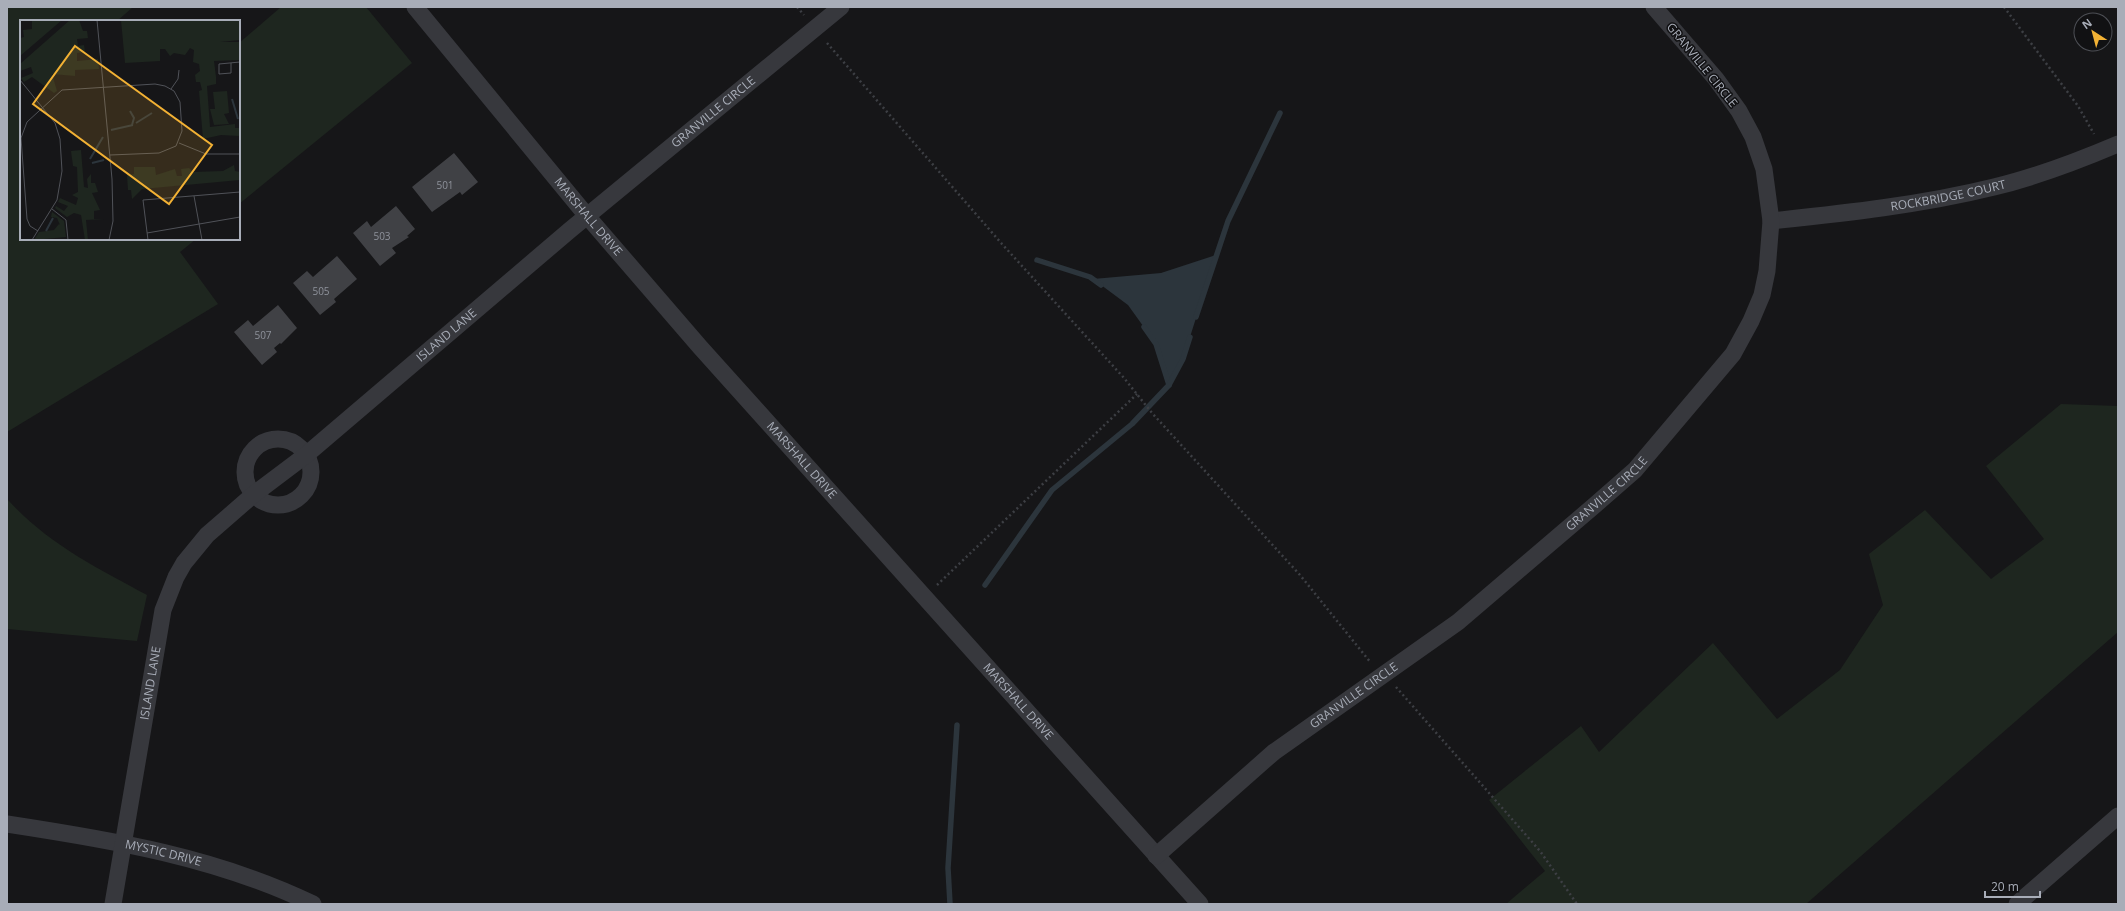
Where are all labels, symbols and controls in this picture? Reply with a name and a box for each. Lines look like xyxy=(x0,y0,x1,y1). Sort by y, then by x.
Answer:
north arrow xyxy=(2073,12,2113,52)
text: N xyxy=(2079,15,2095,32)
street label: GRANVILLE CIRCLE xyxy=(1663,19,1742,111)
inset map xyxy=(20,20,240,240)
street label: GRANVILLE CIRCLE xyxy=(667,72,759,151)
street label: MARSHALL DRIVE xyxy=(551,174,627,259)
street label: ROCKBRIDGE COURT xyxy=(1889,175,2008,215)
house number: 501 xyxy=(436,178,454,192)
house number: 503 xyxy=(373,229,391,243)
house number: 505 xyxy=(312,284,330,298)
street label: ISLAND LANE xyxy=(412,304,480,365)
house number: 507 xyxy=(254,328,272,342)
street label: MARSHALL DRIVE xyxy=(763,418,841,502)
street label: GRANVILLE CIRCLE xyxy=(1562,452,1651,534)
street label: ISLAND LANE xyxy=(135,645,165,721)
street label: GRANVILLE CIRCLE xyxy=(1306,658,1401,732)
street label: MARSHALL DRIVE xyxy=(980,659,1058,743)
street label: MYSTIC DRIVE xyxy=(124,835,204,870)
scale bar xyxy=(1985,873,2040,899)
text: 20 m xyxy=(1991,878,2019,895)

